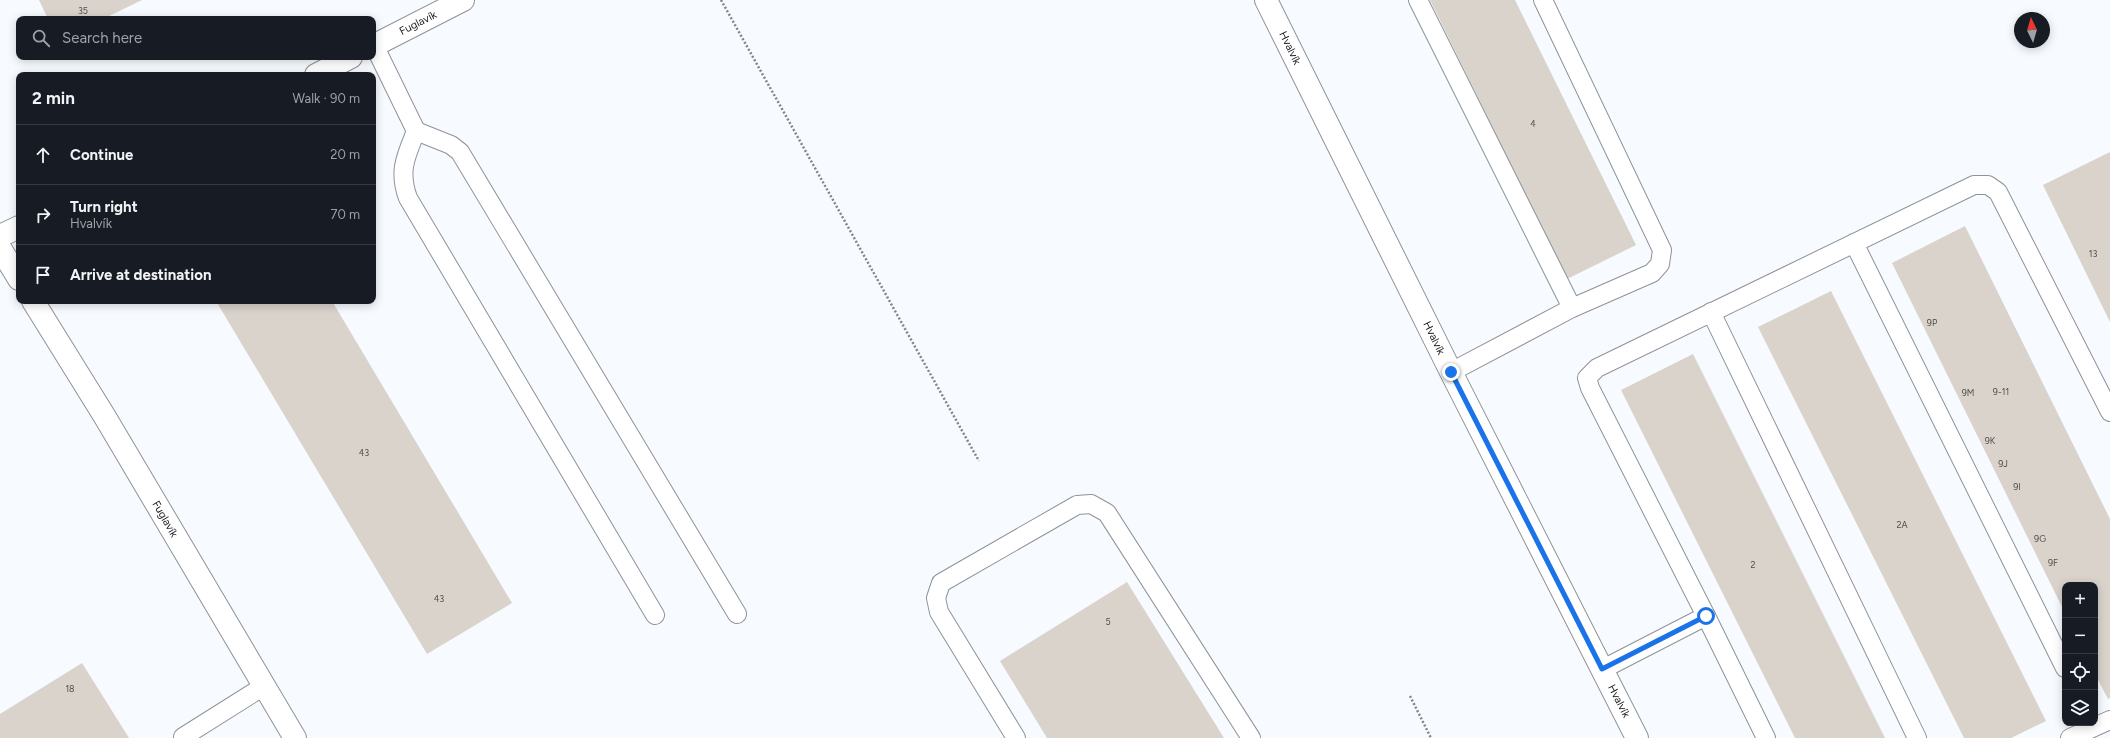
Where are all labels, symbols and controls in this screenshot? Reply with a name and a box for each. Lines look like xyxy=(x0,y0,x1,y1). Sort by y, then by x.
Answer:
house number: 35 xyxy=(78,5,88,16)
street label: Fuglavík xyxy=(397,8,439,38)
north arrow xyxy=(2014,12,2050,48)
search box xyxy=(16,16,376,60)
icon: search xyxy=(30,27,52,49)
text: Search here xyxy=(62,29,142,47)
street label: Hvalvík xyxy=(1276,29,1304,67)
text: 2 min xyxy=(32,88,75,108)
text: Walk · 90 m xyxy=(293,91,360,106)
house number: 4 xyxy=(1530,118,1536,129)
icon: ahead xyxy=(32,144,54,166)
text: Continue xyxy=(70,146,133,164)
text: 20 m xyxy=(330,147,360,162)
text: Turn right xyxy=(70,198,138,216)
icon: right xyxy=(32,204,54,226)
text: 70 m xyxy=(330,207,360,222)
text: Hvalvík xyxy=(70,216,112,231)
house number: 13 xyxy=(2089,248,2097,259)
icon: arrive xyxy=(32,264,54,286)
text: Arrive at destination xyxy=(70,266,211,284)
house number: 9P xyxy=(1927,317,1937,328)
street label: Hvalvík xyxy=(1420,319,1448,357)
route end xyxy=(1442,363,1460,381)
house number: 9-11 xyxy=(1993,386,2009,397)
house number: 9M xyxy=(1962,387,1974,398)
house number: 9K xyxy=(1985,435,1996,446)
house number: 43 xyxy=(359,447,369,458)
house number: 9J xyxy=(1998,458,2008,469)
house number: 9I xyxy=(2013,481,2021,492)
street label: Fuglavík xyxy=(149,498,181,540)
house number: 2A xyxy=(1896,519,1908,530)
house number: 9G xyxy=(2034,533,2046,544)
house number: 9F xyxy=(2048,557,2058,568)
house number: 2 xyxy=(1750,559,1756,570)
map controls xyxy=(2062,582,2098,726)
button: + xyxy=(2062,582,2098,618)
house number: 43 xyxy=(434,593,444,604)
route start xyxy=(1697,607,1715,625)
house number: 5 xyxy=(1105,616,1111,627)
button: − xyxy=(2062,618,2098,654)
button: locate xyxy=(2062,654,2098,690)
street label: Hvalvík xyxy=(1605,682,1633,720)
house number: 18 xyxy=(65,683,75,694)
button: layers xyxy=(2062,690,2098,726)

